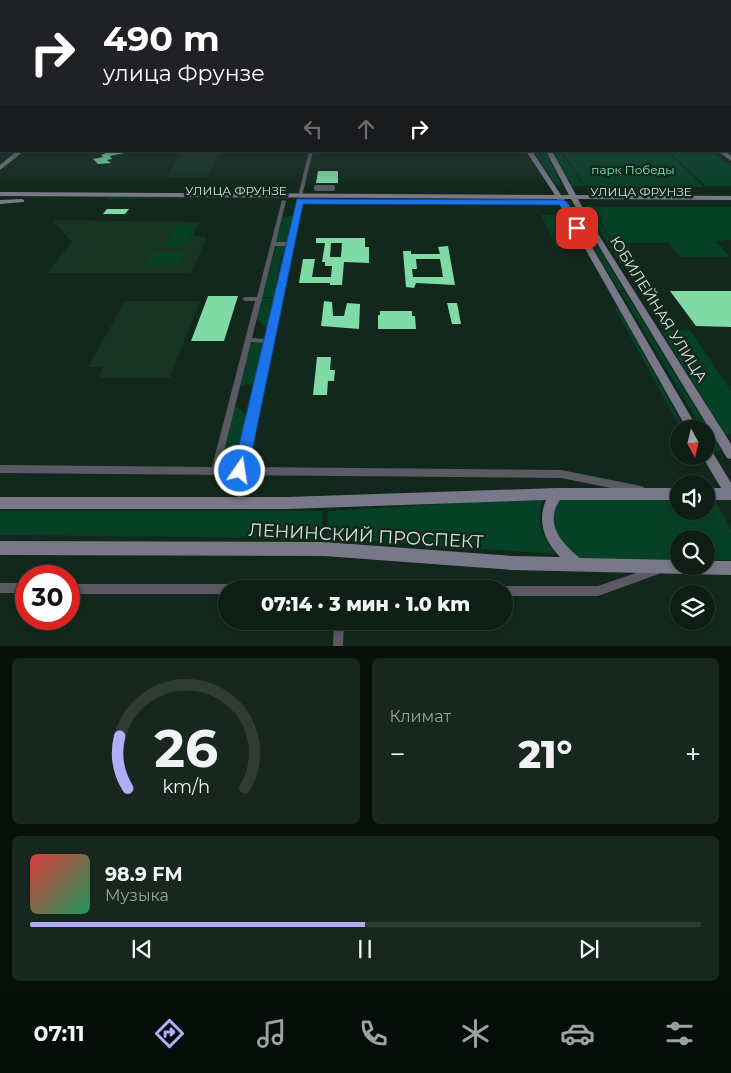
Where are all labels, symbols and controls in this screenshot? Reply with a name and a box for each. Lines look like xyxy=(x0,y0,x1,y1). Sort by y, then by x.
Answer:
text: 490 m xyxy=(103,17,220,60)
icon: right xyxy=(20,20,85,85)
text: улица Фрунзе xyxy=(103,60,265,87)
icon: left xyxy=(299,115,327,143)
icon: ahead xyxy=(352,115,380,143)
icon: right xyxy=(405,115,433,143)
park label: парк Победы xyxy=(591,162,675,177)
street label: УЛИЦА ФРУНЗЕ xyxy=(185,183,287,198)
street label: УЛИЦА ФРУНЗЕ xyxy=(590,184,692,199)
pin xyxy=(556,207,598,249)
icon: arrive xyxy=(563,214,591,242)
street label: ЮБИЛЕЙНАЯ УЛИЦА xyxy=(606,232,712,386)
north arrow xyxy=(670,420,715,465)
map controls xyxy=(670,420,715,630)
position arrow xyxy=(213,444,265,496)
button: sound xyxy=(670,475,715,520)
street label: ЛЕНИНСКИЙ ПРОСПЕКТ xyxy=(248,519,484,553)
button: search xyxy=(670,530,715,575)
speed limit sign: 30 xyxy=(15,565,80,630)
button: layers xyxy=(670,585,715,630)
text: 07:14 · 3 мин · 1.0 km xyxy=(261,593,470,616)
text: Климат xyxy=(390,707,451,726)
text: 26 xyxy=(154,717,218,780)
text: 21° xyxy=(518,731,572,778)
text: − xyxy=(390,737,406,771)
text: + xyxy=(685,737,701,771)
text: km/h xyxy=(162,776,210,797)
text: 98.9 FM xyxy=(105,863,183,886)
text: Музыка xyxy=(105,886,169,905)
icon: previous xyxy=(128,935,156,963)
icon: pause xyxy=(351,935,379,963)
icon: next xyxy=(575,935,603,963)
icon: directions xyxy=(152,1016,187,1051)
icon: music xyxy=(254,1016,289,1051)
icon: phone xyxy=(356,1016,391,1051)
icon: climate xyxy=(458,1016,493,1051)
icon: car xyxy=(560,1016,595,1051)
icon: filters xyxy=(662,1016,697,1051)
text: 07:11 xyxy=(34,1020,85,1047)

